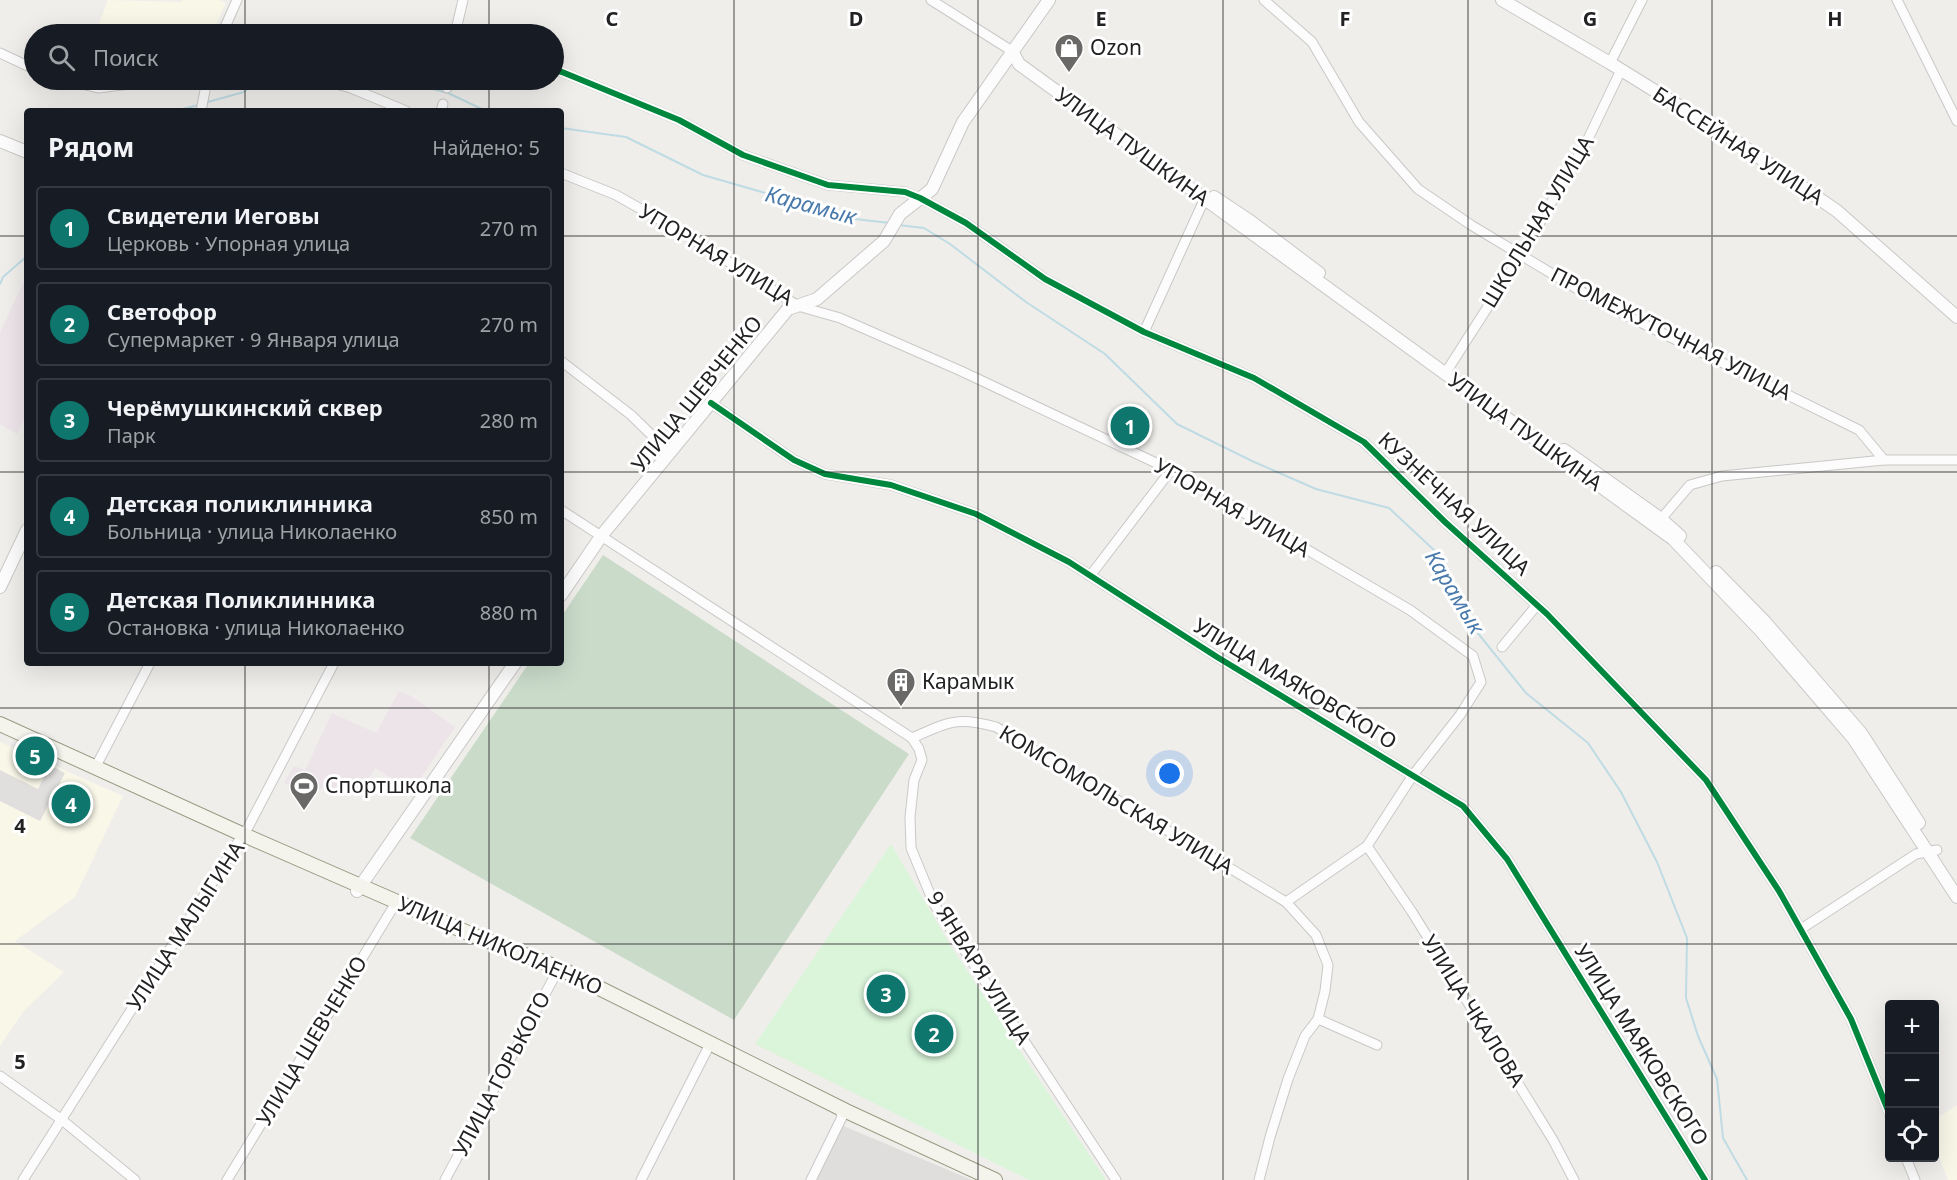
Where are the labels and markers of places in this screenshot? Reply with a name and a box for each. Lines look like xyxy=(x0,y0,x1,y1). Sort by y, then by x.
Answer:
shop icon: Ozon xyxy=(1053,32,1085,74)
place label: Ozon xyxy=(1090,33,1142,61)
pin: 1 xyxy=(1110,404,1150,448)
building icon: Карамык xyxy=(885,666,917,708)
place label: Карамык xyxy=(922,667,1014,695)
pin: 5 xyxy=(15,734,54,778)
sports icon: Спортшкола xyxy=(288,770,320,812)
place label: Спортшкола xyxy=(325,771,452,799)
pin: 4 xyxy=(52,782,90,826)
pin: 3 xyxy=(866,972,906,1016)
pin: 2 xyxy=(914,1012,954,1056)

